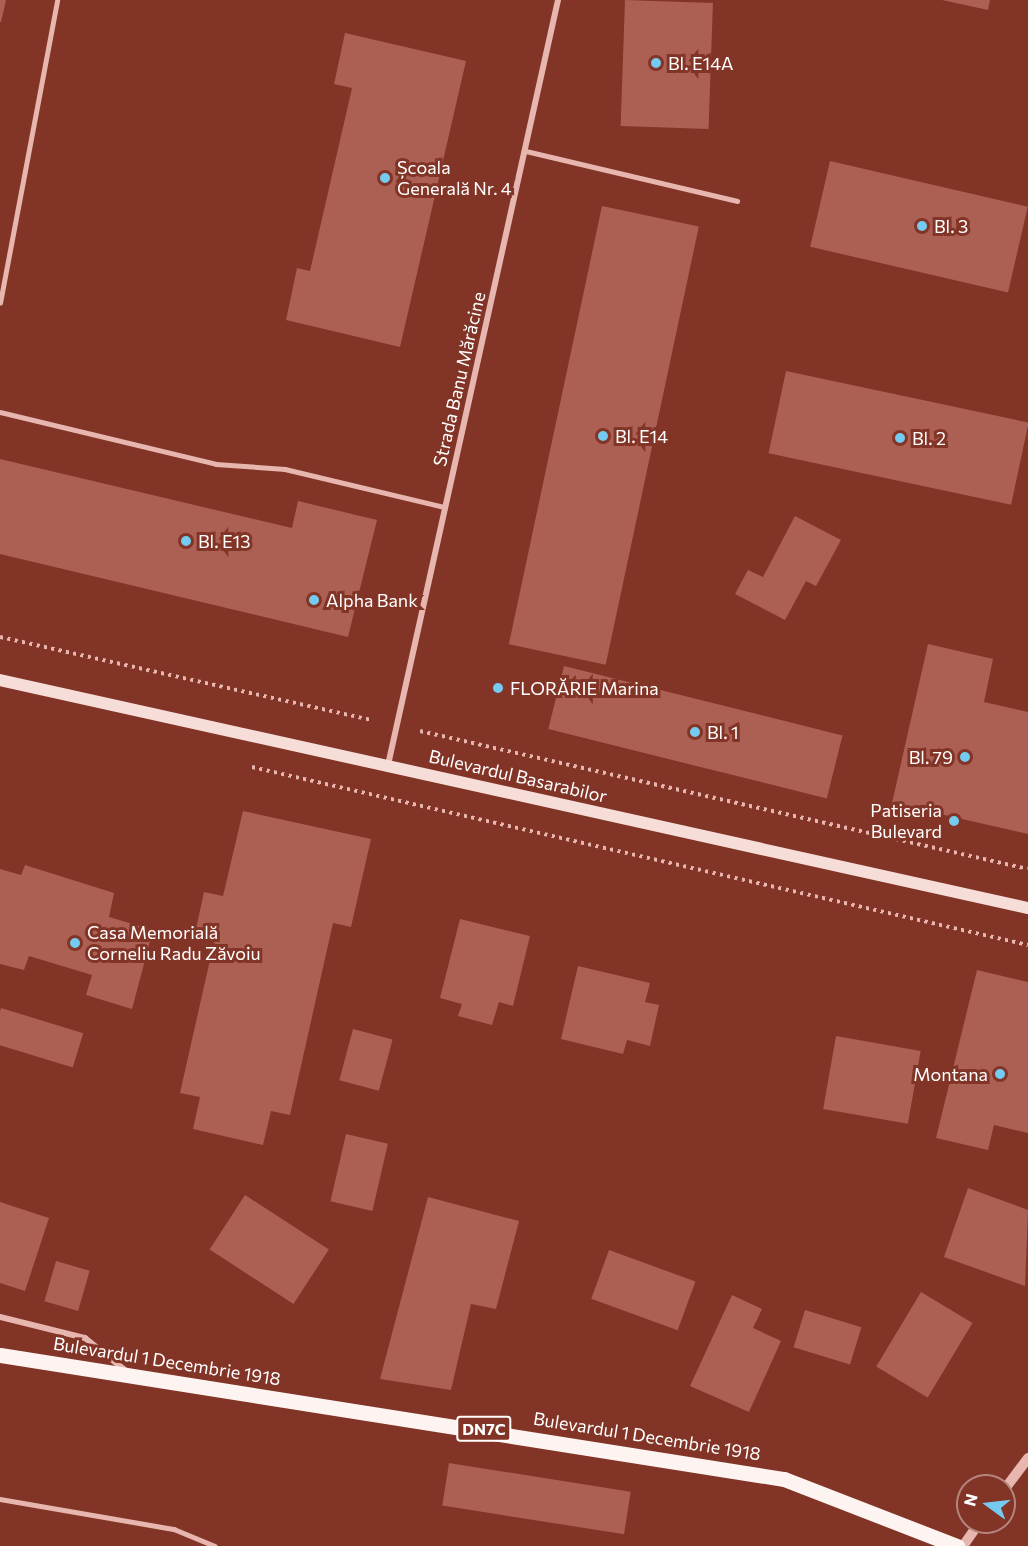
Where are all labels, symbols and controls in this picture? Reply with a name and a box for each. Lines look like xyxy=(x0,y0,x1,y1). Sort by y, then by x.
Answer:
place label: Bl. E14A xyxy=(668,52,733,74)
marker: Bl. E14A xyxy=(649,56,663,70)
place label: Școala Generală Nr. 4 xyxy=(397,157,512,200)
marker: Școala Generală Nr. 4 xyxy=(378,171,392,185)
place label: Bl. 3 xyxy=(934,215,968,237)
marker: Bl. 3 xyxy=(915,219,929,233)
street label: Strada Banu Mărăcine xyxy=(428,290,490,468)
place label: Bl. E14 xyxy=(615,425,668,447)
place label: Bl. 2 xyxy=(912,427,946,449)
marker: Bl. E14 xyxy=(596,429,610,443)
marker: Bl. 2 xyxy=(893,431,907,445)
place label: Bl. E13 xyxy=(198,530,251,552)
marker: Bl. E13 xyxy=(179,534,193,548)
place label: Alpha Bank xyxy=(326,589,418,611)
marker: Alpha Bank xyxy=(307,593,321,607)
place label: FLORĂRIE Marina xyxy=(510,677,659,699)
marker: FLORĂRIE Marina xyxy=(491,681,505,695)
place label: Bl. 1 xyxy=(707,721,739,743)
marker: Bl. 1 xyxy=(688,725,702,739)
street label: Bulevardul Basarabilor xyxy=(427,745,609,807)
place label: Bl. 79 xyxy=(909,746,953,768)
marker: Bl. 79 xyxy=(958,750,972,764)
place label: Patiseria Bulevard xyxy=(870,800,942,842)
marker: Patiseria Bulevard xyxy=(947,814,961,828)
place label: Casa Memorială Corneliu Radu Zăvoiu xyxy=(87,922,261,964)
marker: Casa Memorială Corneliu Radu Zăvoiu xyxy=(68,936,82,950)
place label: Montana xyxy=(913,1063,988,1085)
marker: Montana xyxy=(993,1067,1007,1081)
street label: Bulevardul 1 Decembrie 1918 xyxy=(52,1332,282,1390)
street label: Bulevardul 1 Decembrie 1918 xyxy=(532,1407,762,1465)
road number: DN7C xyxy=(456,1416,512,1442)
north arrow xyxy=(956,1474,1016,1534)
text: N xyxy=(959,1491,981,1508)

